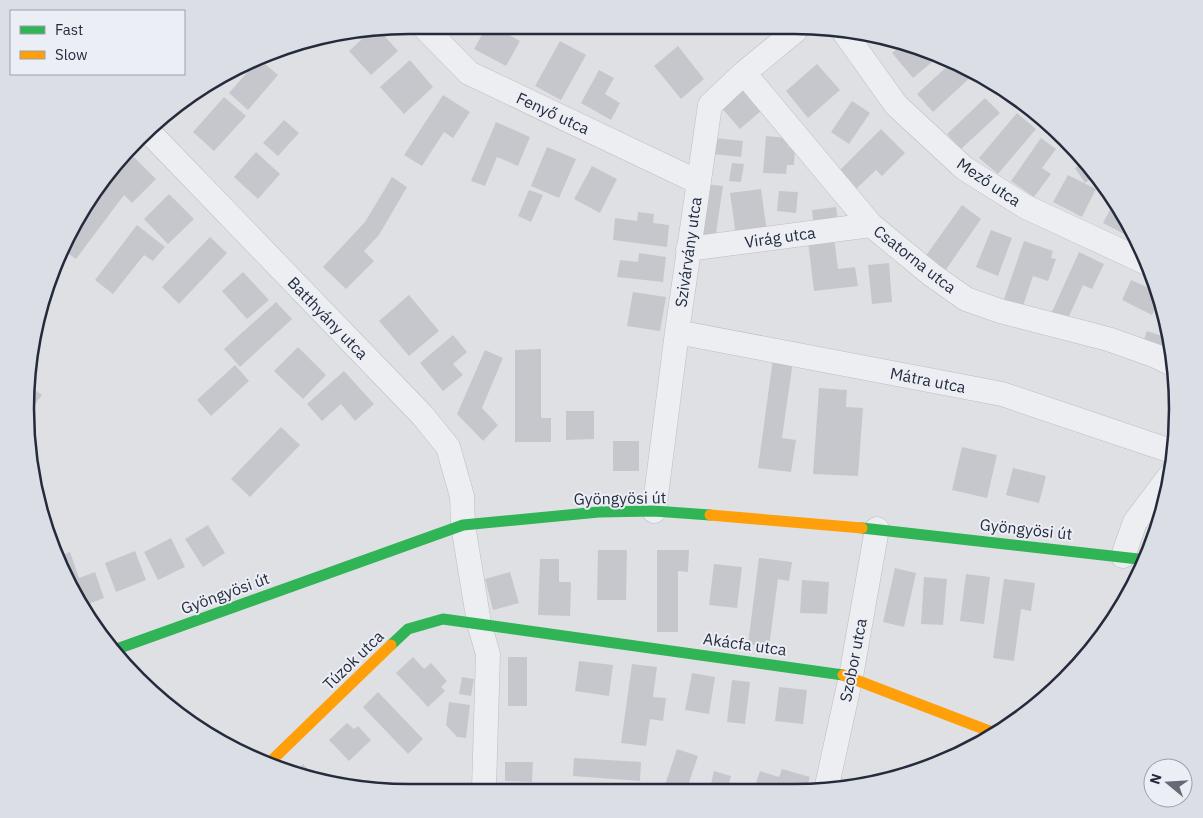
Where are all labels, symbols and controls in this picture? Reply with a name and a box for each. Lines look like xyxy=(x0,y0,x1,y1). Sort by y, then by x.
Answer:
legend xyxy=(10,10,185,75)
text: Fast xyxy=(55,20,83,39)
text: Slow xyxy=(55,45,88,64)
street label: Fenyő utca xyxy=(513,87,593,139)
street label: Mező utca xyxy=(953,153,1025,211)
street label: Szivárvány utca xyxy=(670,195,706,308)
street label: Csatorna utca xyxy=(870,221,961,298)
street label: Virág utca xyxy=(743,222,817,252)
street label: Batthyány utca xyxy=(284,272,373,364)
street label: Mátra utca xyxy=(889,363,968,397)
street label: Gyöngyösi út xyxy=(573,487,667,509)
street label: Gyöngyösi út xyxy=(979,514,1073,544)
street label: Gyöngyösi út xyxy=(178,568,272,618)
street label: Szobor utca xyxy=(835,616,871,703)
street label: Túzok utca xyxy=(318,626,388,694)
street label: Akácfa utca xyxy=(702,628,788,660)
north arrow xyxy=(1143,758,1193,808)
text: N xyxy=(1146,771,1166,787)

